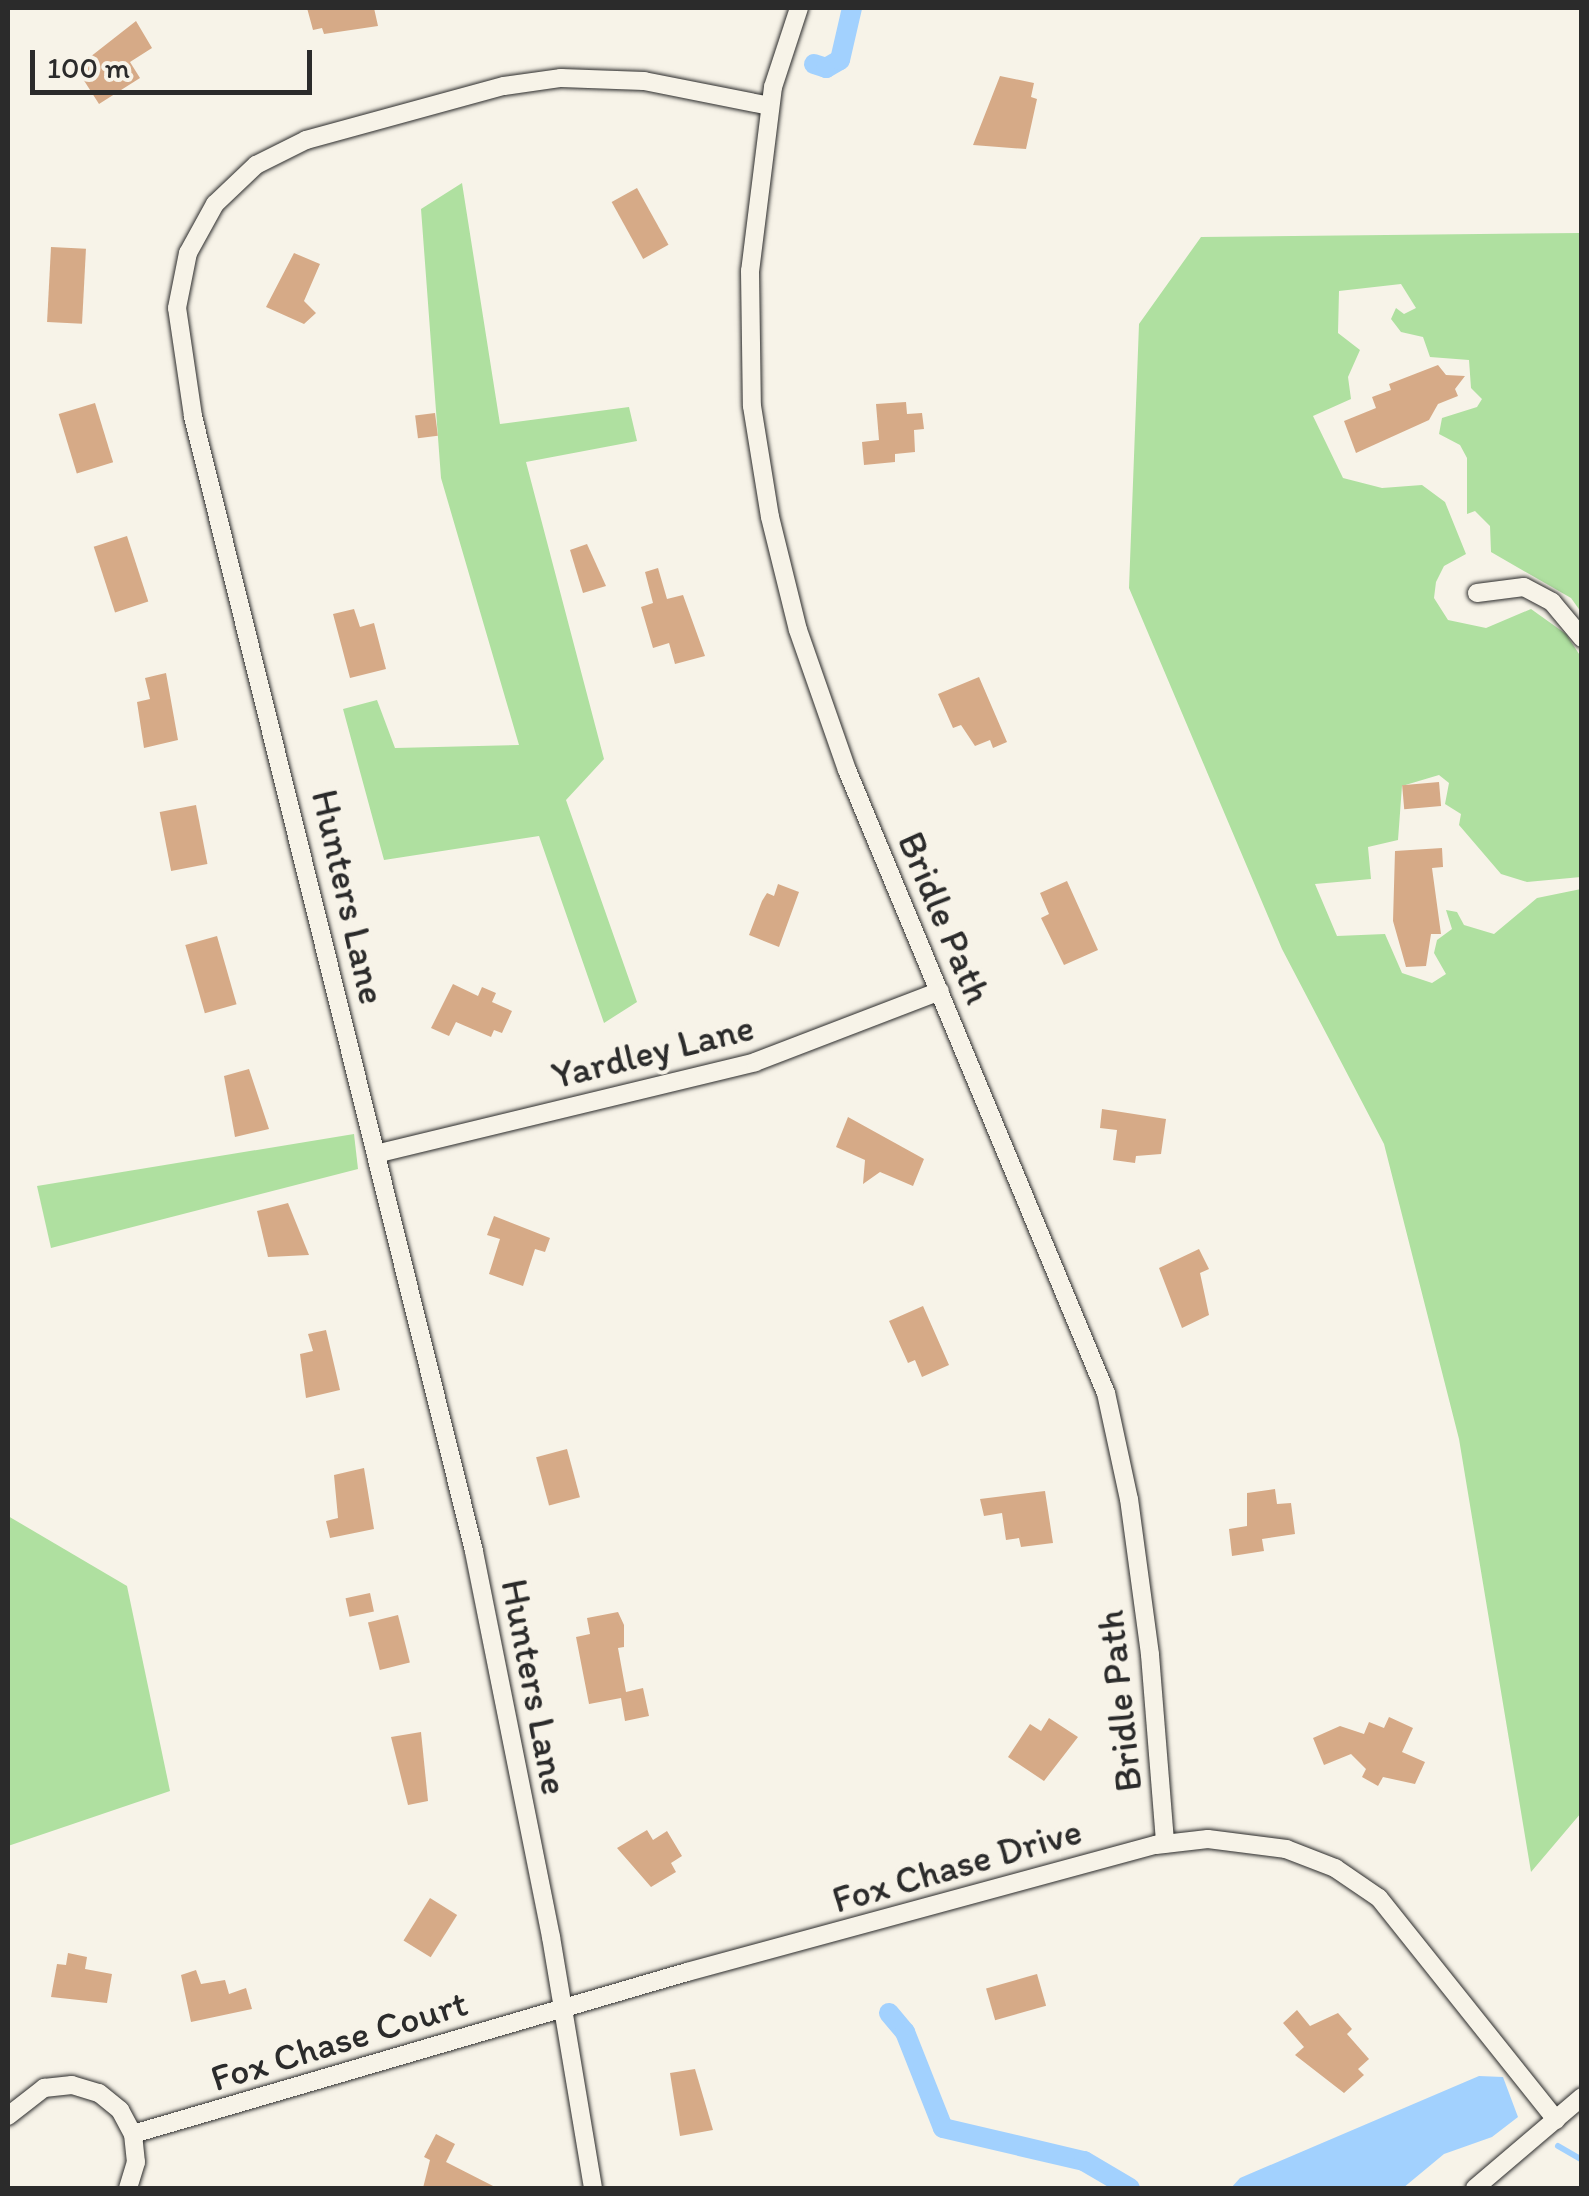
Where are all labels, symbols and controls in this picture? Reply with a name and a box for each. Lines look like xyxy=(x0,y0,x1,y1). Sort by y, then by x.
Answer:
scale bar xyxy=(35,30,318,92)
text: 100 m xyxy=(47,49,130,86)
street label: Hunters Lane xyxy=(301,785,395,1009)
street label: Bridle Path xyxy=(888,826,1000,1010)
street label: Yardley Lane xyxy=(547,1005,759,1099)
street label: Hunters Lane xyxy=(491,1575,577,1799)
street label: Bridle Path xyxy=(1088,1609,1152,1793)
street label: Fox Chase Drive xyxy=(826,1808,1088,1924)
street label: Fox Chase Court xyxy=(205,1980,473,2102)

